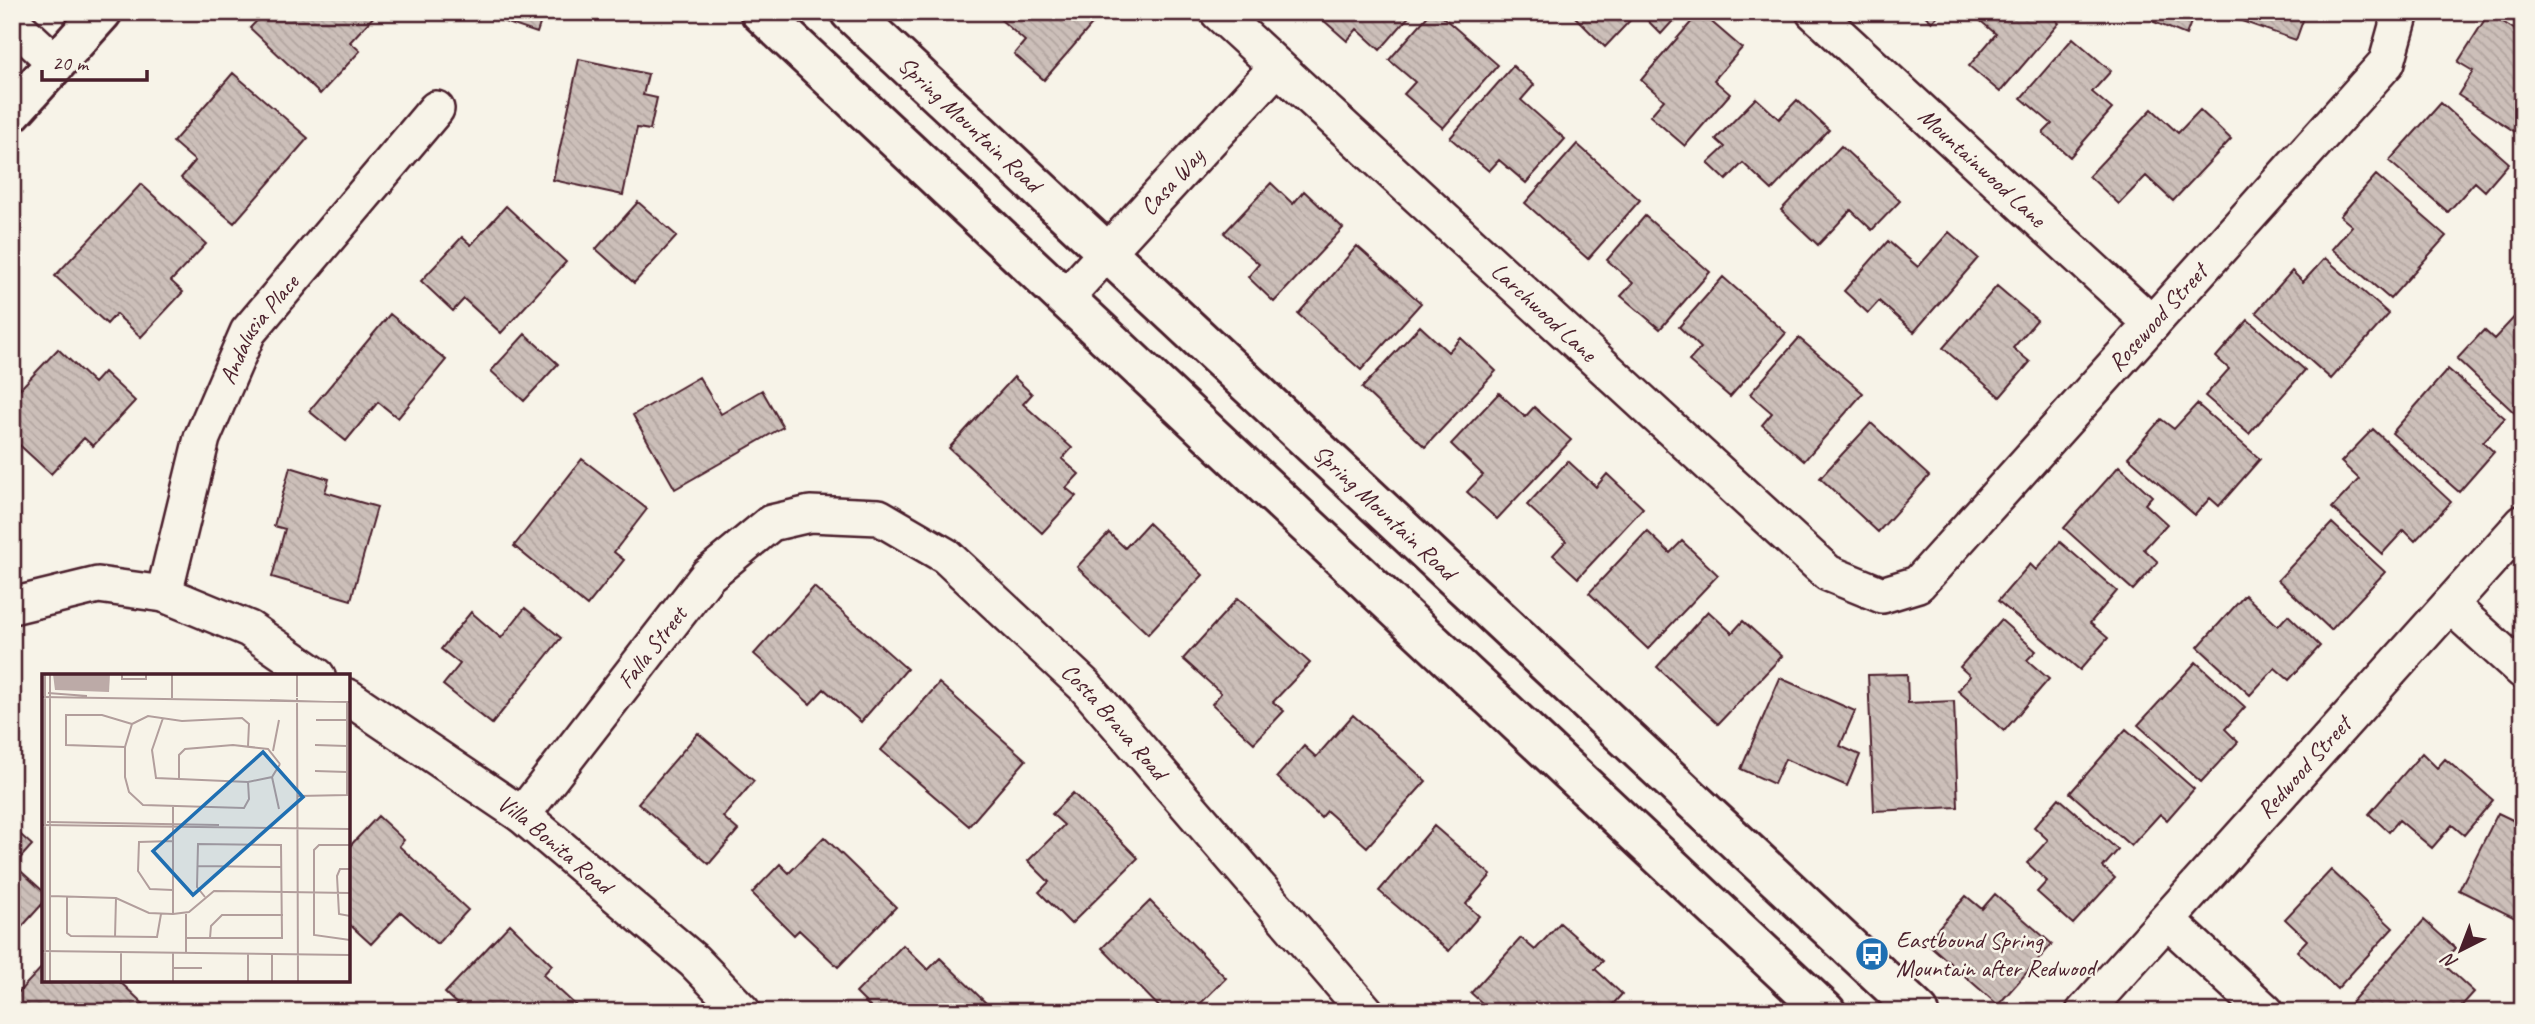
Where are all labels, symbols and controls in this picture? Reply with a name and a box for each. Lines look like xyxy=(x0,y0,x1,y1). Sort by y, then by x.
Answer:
scale bar xyxy=(42,38,147,82)
text: 20 m xyxy=(52,50,90,76)
street label: Spring Mountain Road xyxy=(892,50,1050,201)
street label: Mountainwood Lane xyxy=(1912,101,2054,235)
street label: Casa Way xyxy=(1133,140,1211,221)
street label: Rosewood Street xyxy=(2101,255,2215,377)
street label: Larchwood Lane xyxy=(1485,256,1605,369)
street label: Andalusia Place xyxy=(212,266,307,389)
street label: Spring Mountain Road xyxy=(1307,438,1465,589)
street label: Falla Street xyxy=(611,599,694,695)
street label: Costa Brava Road xyxy=(1055,657,1176,788)
inset map xyxy=(42,674,350,982)
street label: Redwood Street xyxy=(2250,708,2359,824)
street label: Villa Bonita Road xyxy=(492,788,621,902)
north arrow xyxy=(2426,916,2496,986)
place label: Eastbound Spring Mountain after Redwood xyxy=(1896,925,2098,983)
bus stop icon: Eastbound Spring Mountain after Redwood xyxy=(1853,935,1891,973)
text: N xyxy=(2435,947,2463,975)

